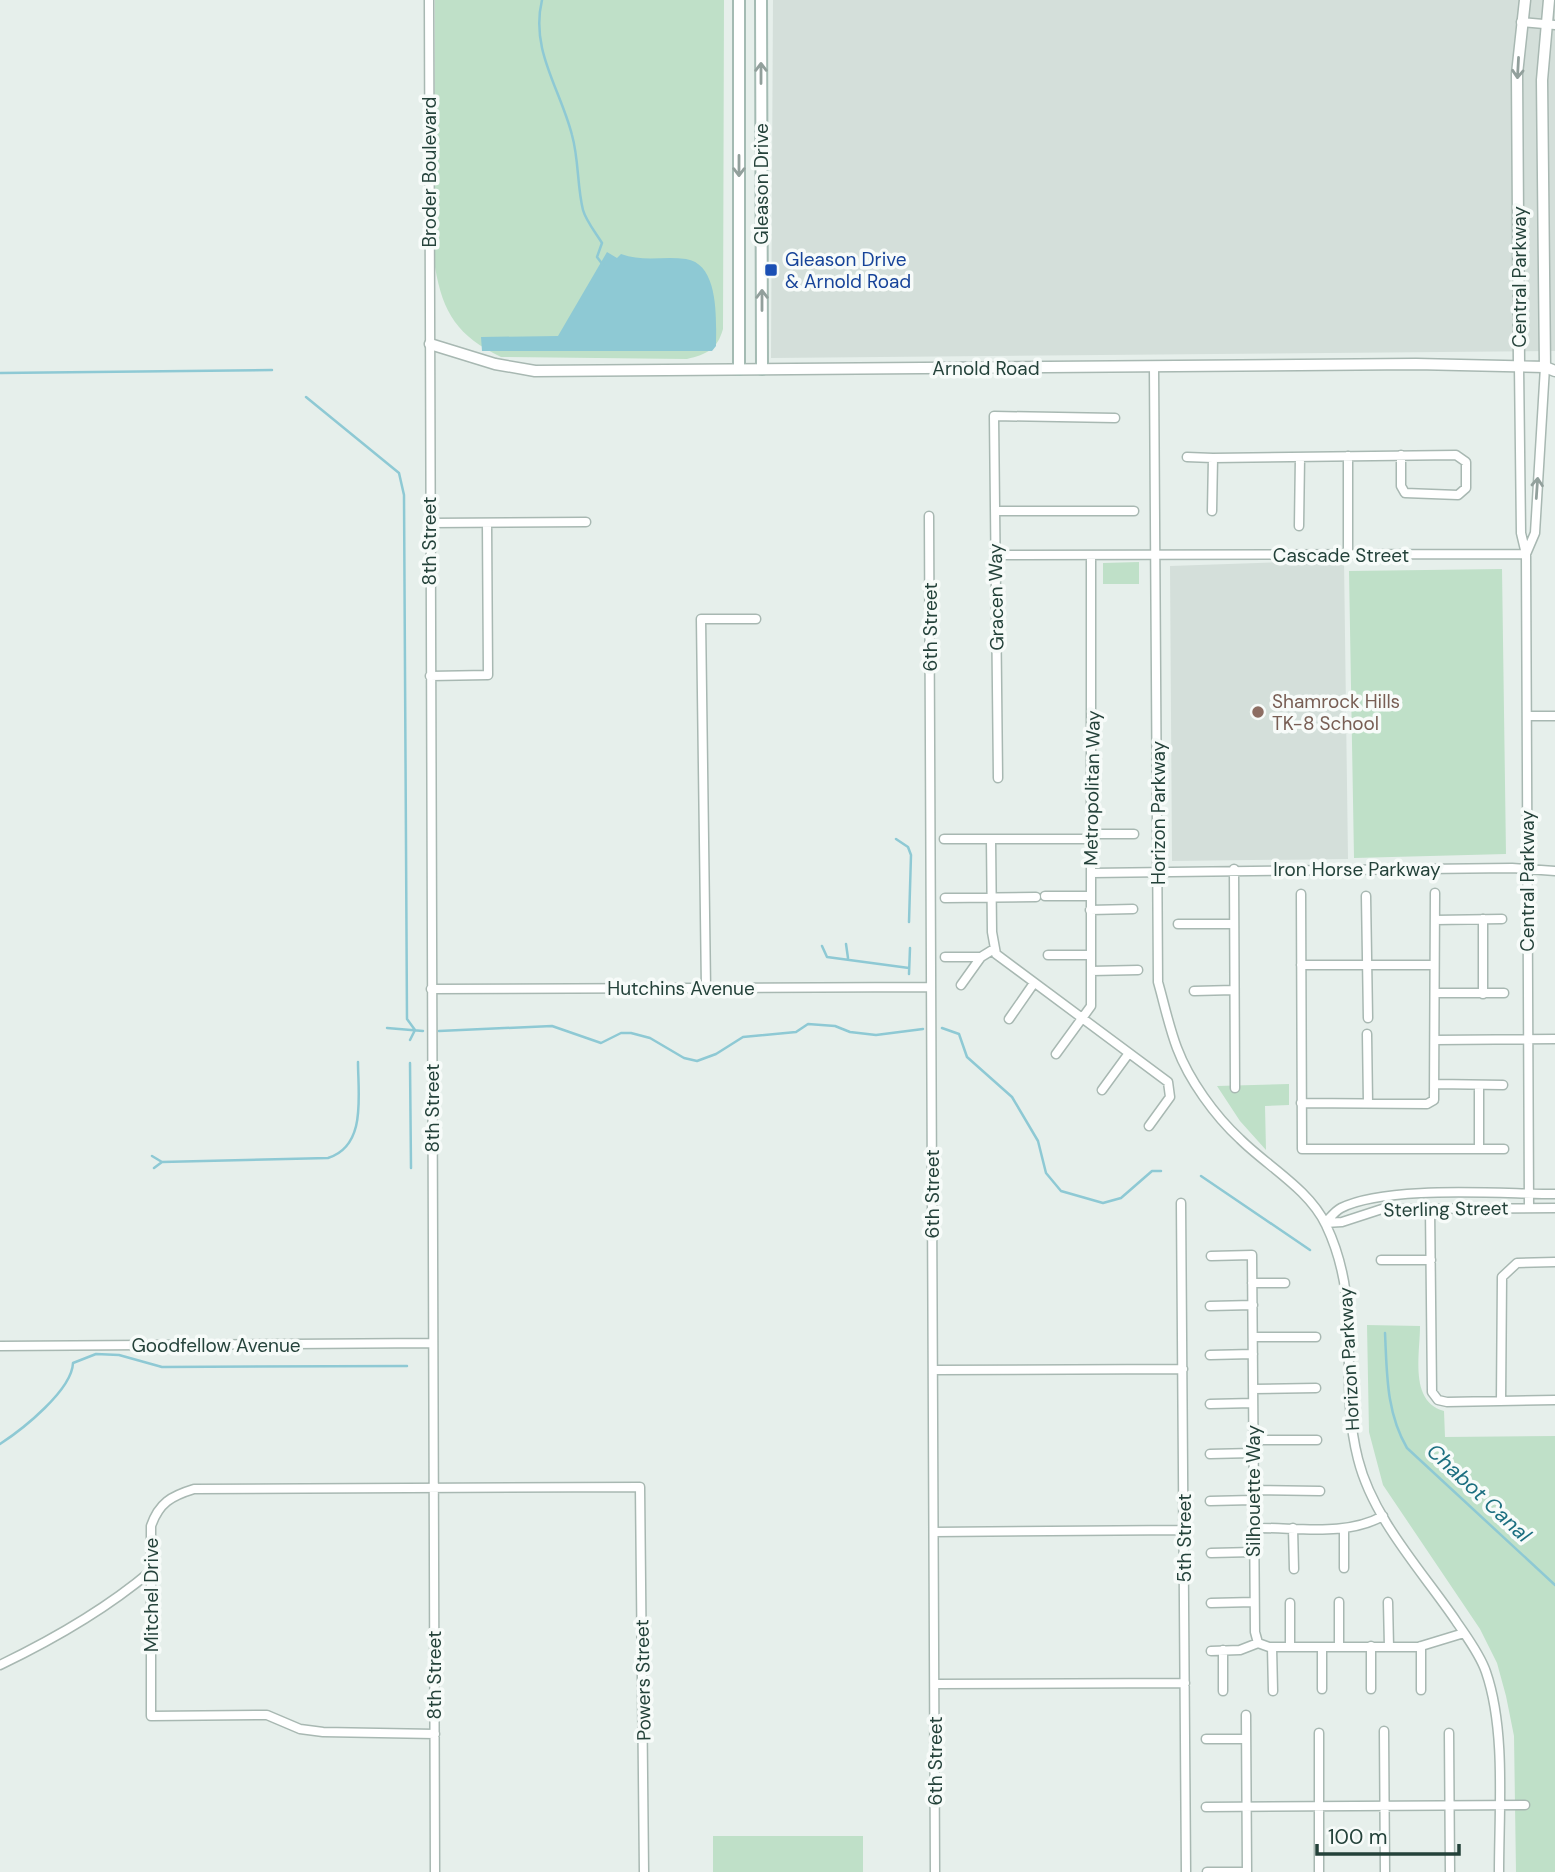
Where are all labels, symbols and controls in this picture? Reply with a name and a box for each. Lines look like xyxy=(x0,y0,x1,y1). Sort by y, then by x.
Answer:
one-way arrow xyxy=(1511,56,1524,79)
one-way arrow xyxy=(754,62,768,85)
street label: Broder Boulevard xyxy=(417,97,442,247)
street label: Gleason Drive xyxy=(749,123,774,245)
one-way arrow xyxy=(732,154,746,177)
street label: Central Parkway xyxy=(1507,206,1532,348)
place label: Gleason Drive & Arnold Road xyxy=(785,247,911,294)
marker: Gleason Drive & Arnold Road xyxy=(763,262,779,278)
one-way arrow xyxy=(755,289,769,312)
street label: Arnold Road xyxy=(932,356,1040,381)
one-way arrow xyxy=(1531,477,1544,500)
street label: 8th Street xyxy=(417,497,442,585)
street label: Gracen Way xyxy=(983,543,1009,651)
street label: Cascade Street xyxy=(1273,543,1409,568)
street label: 6th Street xyxy=(918,582,943,672)
place label: Shamrock Hills TK-8 School xyxy=(1272,689,1400,736)
marker: Shamrock Hills TK-8 School xyxy=(1250,704,1266,720)
street label: Metropolitan Way xyxy=(1078,710,1106,866)
street label: Horizon Parkway xyxy=(1146,741,1171,885)
street label: Central Parkway xyxy=(1515,810,1540,952)
street label: Iron Horse Parkway xyxy=(1273,857,1441,882)
street label: Hutchins Avenue xyxy=(607,976,755,1001)
street label: 8th Street xyxy=(420,1064,445,1152)
street label: 6th Street xyxy=(920,1149,945,1239)
street label: Sterling Street xyxy=(1383,1195,1509,1223)
street label: Horizon Parkway xyxy=(1333,1286,1365,1432)
street label: Goodfellow Avenue xyxy=(131,1333,301,1358)
street label: Silhouette Way xyxy=(1241,1425,1266,1557)
water label: Chabot Canal xyxy=(1421,1437,1537,1549)
street label: 5th Street xyxy=(1172,1494,1197,1582)
street label: Mitchel Drive xyxy=(139,1538,164,1652)
street label: Powers Street xyxy=(629,1619,657,1741)
street label: 8th Street xyxy=(422,1631,447,1719)
street label: 6th Street xyxy=(923,1716,948,1806)
scale bar xyxy=(1317,1812,1459,1856)
text: 100 m xyxy=(1328,1823,1388,1851)

